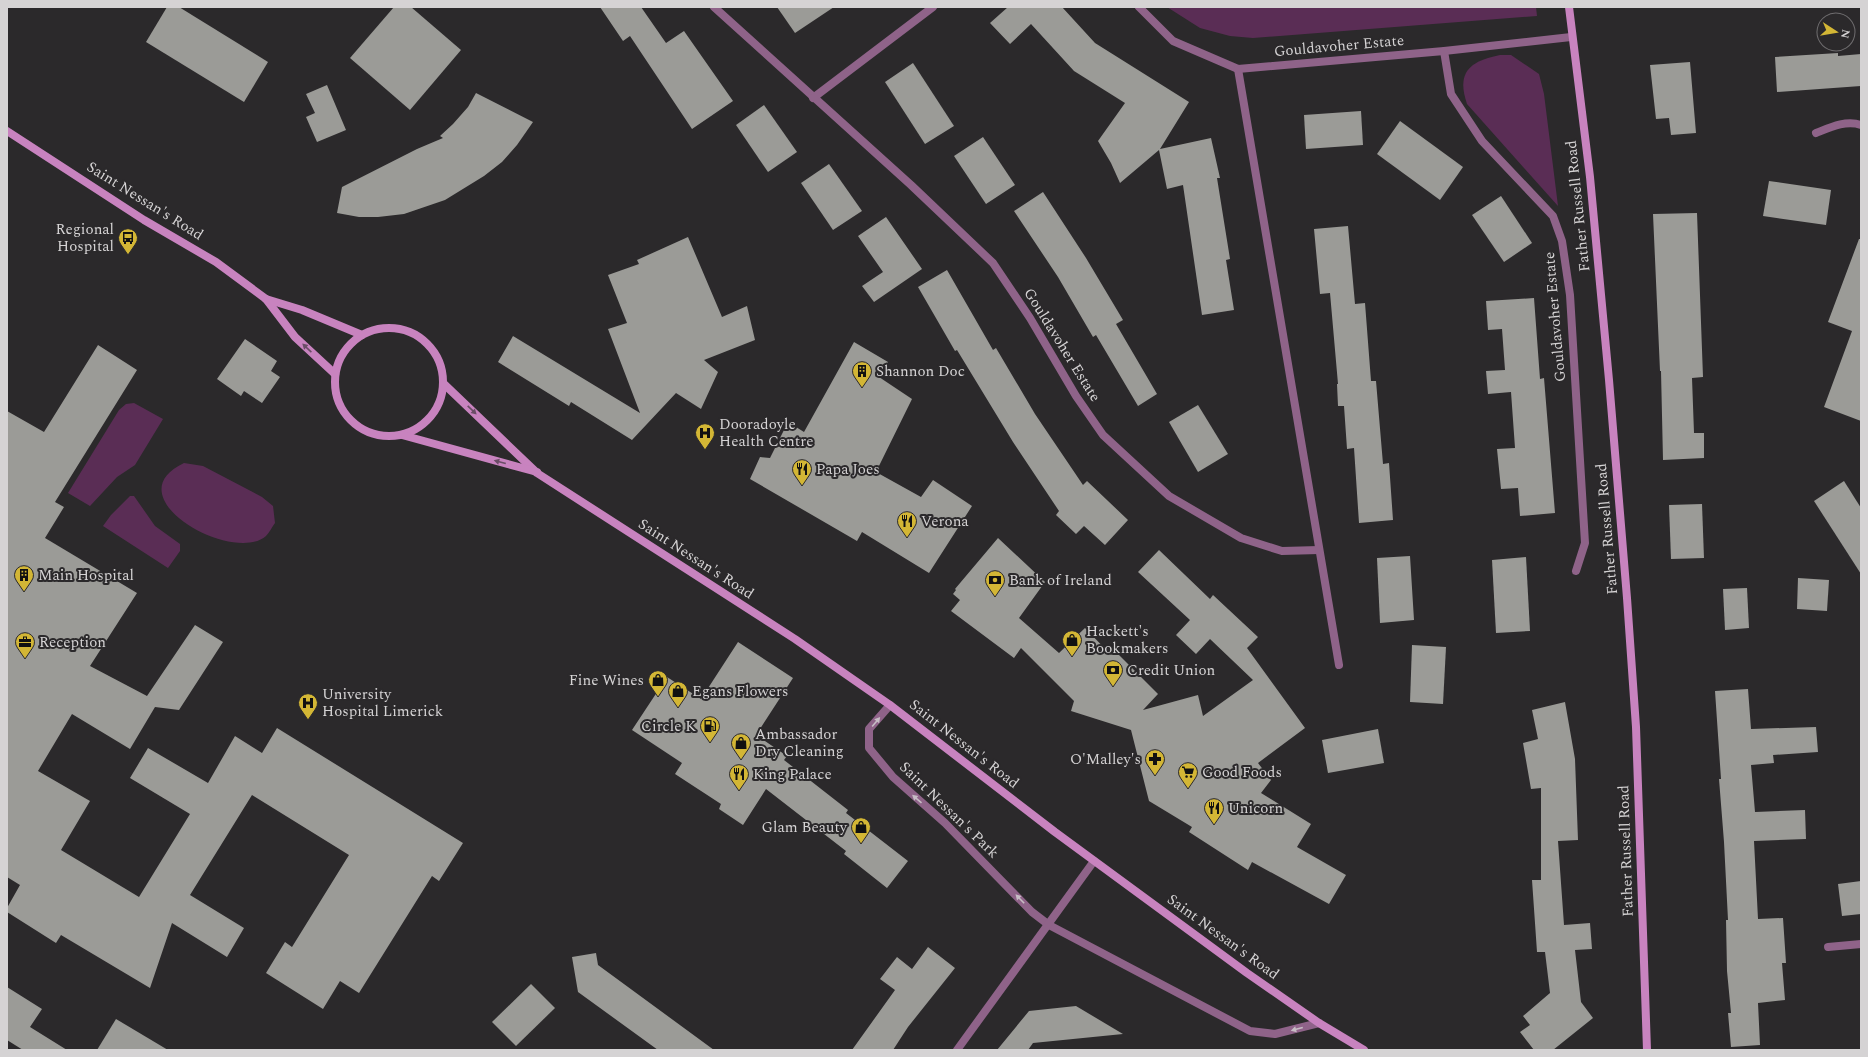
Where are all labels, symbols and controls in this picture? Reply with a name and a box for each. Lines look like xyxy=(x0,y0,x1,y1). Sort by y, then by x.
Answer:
north arrow xyxy=(1816,12,1856,52)
text: N xyxy=(1836,28,1855,40)
street label: Gouldavoher Estate xyxy=(1273,29,1405,63)
street label: Father Russell Road xyxy=(1560,139,1596,273)
street label: Saint Nessan's Road xyxy=(82,156,208,246)
place label: Regional Hospital xyxy=(56,218,114,258)
bus stop icon: Regional Hospital xyxy=(117,227,139,255)
street label: Gouldavoher Estate xyxy=(1538,251,1572,383)
street label: Gouldavoher Estate xyxy=(1018,284,1106,406)
one-way arrow xyxy=(302,343,312,352)
building icon: Shannon Doc xyxy=(851,360,873,388)
place label: Shannon Doc xyxy=(876,360,965,383)
one-way arrow xyxy=(467,406,477,415)
place label: Dooradoyle Health Centre xyxy=(719,413,814,453)
hospital icon: Dooradoyle Health Centre xyxy=(694,422,716,450)
restaurant icon: Papa Joes xyxy=(791,458,813,486)
place label: Papa Joes xyxy=(816,458,880,481)
one-way arrow xyxy=(494,459,506,465)
street label: Father Russell Road xyxy=(1590,462,1624,596)
restaurant icon: Verona xyxy=(896,510,918,538)
place label: Verona xyxy=(921,510,969,533)
street label: Saint Nessan's Road xyxy=(634,513,758,605)
building icon: Main Hospital xyxy=(13,564,35,592)
place label: Main Hospital xyxy=(38,564,134,587)
bank icon: Bank of Ireland xyxy=(984,569,1006,597)
place label: Bank of Ireland xyxy=(1009,569,1112,592)
place label: Hackett's Bookmakers xyxy=(1086,620,1169,660)
shop icon: Hackett's Bookmakers xyxy=(1061,629,1083,657)
office icon: Reception xyxy=(14,631,36,659)
place label: Reception xyxy=(39,631,106,654)
bank icon: Credit Union xyxy=(1102,659,1124,687)
place label: Credit Union xyxy=(1127,659,1216,682)
place label: Fine Wines xyxy=(569,669,644,692)
shop icon: Fine Wines xyxy=(647,669,669,697)
shop icon: Egans Flowers xyxy=(667,680,689,708)
place label: Egans Flowers xyxy=(692,680,789,703)
place label: University Hospital Limerick xyxy=(322,683,443,723)
hospital icon: University Hospital Limerick xyxy=(297,692,319,720)
street label: Saint Nessan's Road xyxy=(904,694,1024,794)
place label: Circle K xyxy=(641,715,696,738)
fuel station icon: Circle K xyxy=(699,715,721,743)
one-way arrow xyxy=(871,716,880,727)
place label: Ambassador Dry Cleaning xyxy=(755,723,844,763)
shop icon: Ambassador Dry Cleaning xyxy=(730,732,752,760)
place label: O'Malley's xyxy=(1070,748,1141,771)
pharmacy icon: O'Malley's xyxy=(1144,748,1166,776)
street label: Saint Nessan's Park xyxy=(894,756,1004,864)
supermarket icon: Good Foods xyxy=(1177,761,1199,789)
place label: Good Foods xyxy=(1202,761,1282,784)
restaurant icon: King Palace xyxy=(728,763,750,791)
place label: King Palace xyxy=(753,763,832,786)
street label: Father Russell Road xyxy=(1612,785,1640,917)
one-way arrow xyxy=(912,794,923,803)
restaurant icon: Unicorn xyxy=(1203,797,1225,825)
place label: Unicorn xyxy=(1228,797,1283,820)
place label: Glam Beauty xyxy=(761,816,848,839)
shop icon: Glam Beauty xyxy=(850,816,872,844)
street label: Saint Nessan's Road xyxy=(1162,888,1284,986)
one-way arrow xyxy=(1015,894,1025,904)
one-way arrow xyxy=(1291,1026,1303,1032)

